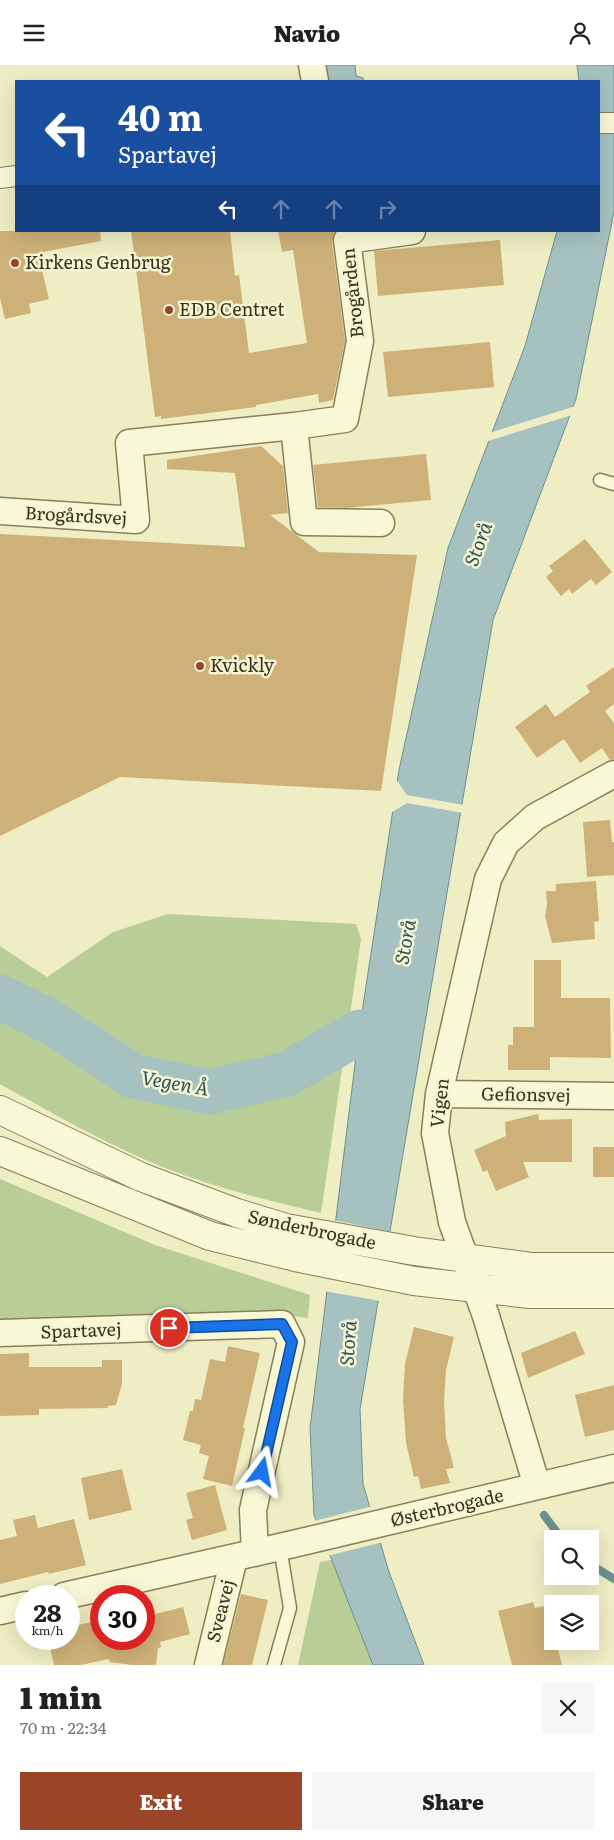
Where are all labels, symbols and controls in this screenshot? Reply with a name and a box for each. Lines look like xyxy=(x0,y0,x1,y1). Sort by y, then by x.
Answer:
text: Navio xyxy=(274,16,340,49)
icon: menu xyxy=(20,19,48,47)
icon: person xyxy=(566,19,594,47)
text: 40 m xyxy=(118,90,203,142)
icon: left xyxy=(35,100,100,165)
text: Spartavej xyxy=(118,137,217,170)
icon: left xyxy=(214,195,242,223)
icon: ahead xyxy=(267,195,295,223)
icon: ahead xyxy=(320,195,348,223)
icon: right xyxy=(373,195,401,223)
street label: Brogården xyxy=(333,247,370,340)
place label: Kirkens Genbrug xyxy=(25,248,172,275)
marker: Kirkens Genbrug xyxy=(9,257,21,269)
place label: EDB Centret xyxy=(179,295,285,322)
marker: EDB Centret xyxy=(163,304,175,316)
street label: Brogårdsvej xyxy=(24,498,128,531)
water label: Storå xyxy=(456,517,498,570)
place label: Kvickly xyxy=(210,651,275,678)
marker: Kvickly xyxy=(194,660,206,672)
water label: Storå xyxy=(386,917,422,967)
water label: Vegen Å xyxy=(139,1062,212,1102)
street label: Vigen xyxy=(422,1076,455,1129)
street label: Gefionsvej xyxy=(481,1079,571,1108)
street label: Sønderbrogade xyxy=(246,1202,379,1255)
pin xyxy=(148,1307,190,1349)
icon: arrive xyxy=(155,1314,183,1342)
street label: Spartavej xyxy=(40,1315,122,1344)
water label: Storå xyxy=(331,1319,363,1367)
position arrow xyxy=(235,1445,287,1497)
street label: Østerbrogade xyxy=(387,1480,506,1533)
map controls xyxy=(544,1530,599,1650)
button: search xyxy=(544,1530,599,1585)
street label: Sveavej xyxy=(199,1576,240,1645)
speed limit sign: 30 xyxy=(90,1585,155,1650)
text: 28 xyxy=(33,1593,62,1630)
button: layers xyxy=(544,1595,599,1650)
text: km/h xyxy=(32,1621,63,1639)
text: 1 min xyxy=(20,1674,102,1718)
button: close xyxy=(542,1682,594,1734)
text: 70 m · 22:34 xyxy=(20,1715,107,1739)
button: Exit xyxy=(20,1772,302,1830)
button: Share xyxy=(312,1772,594,1830)

